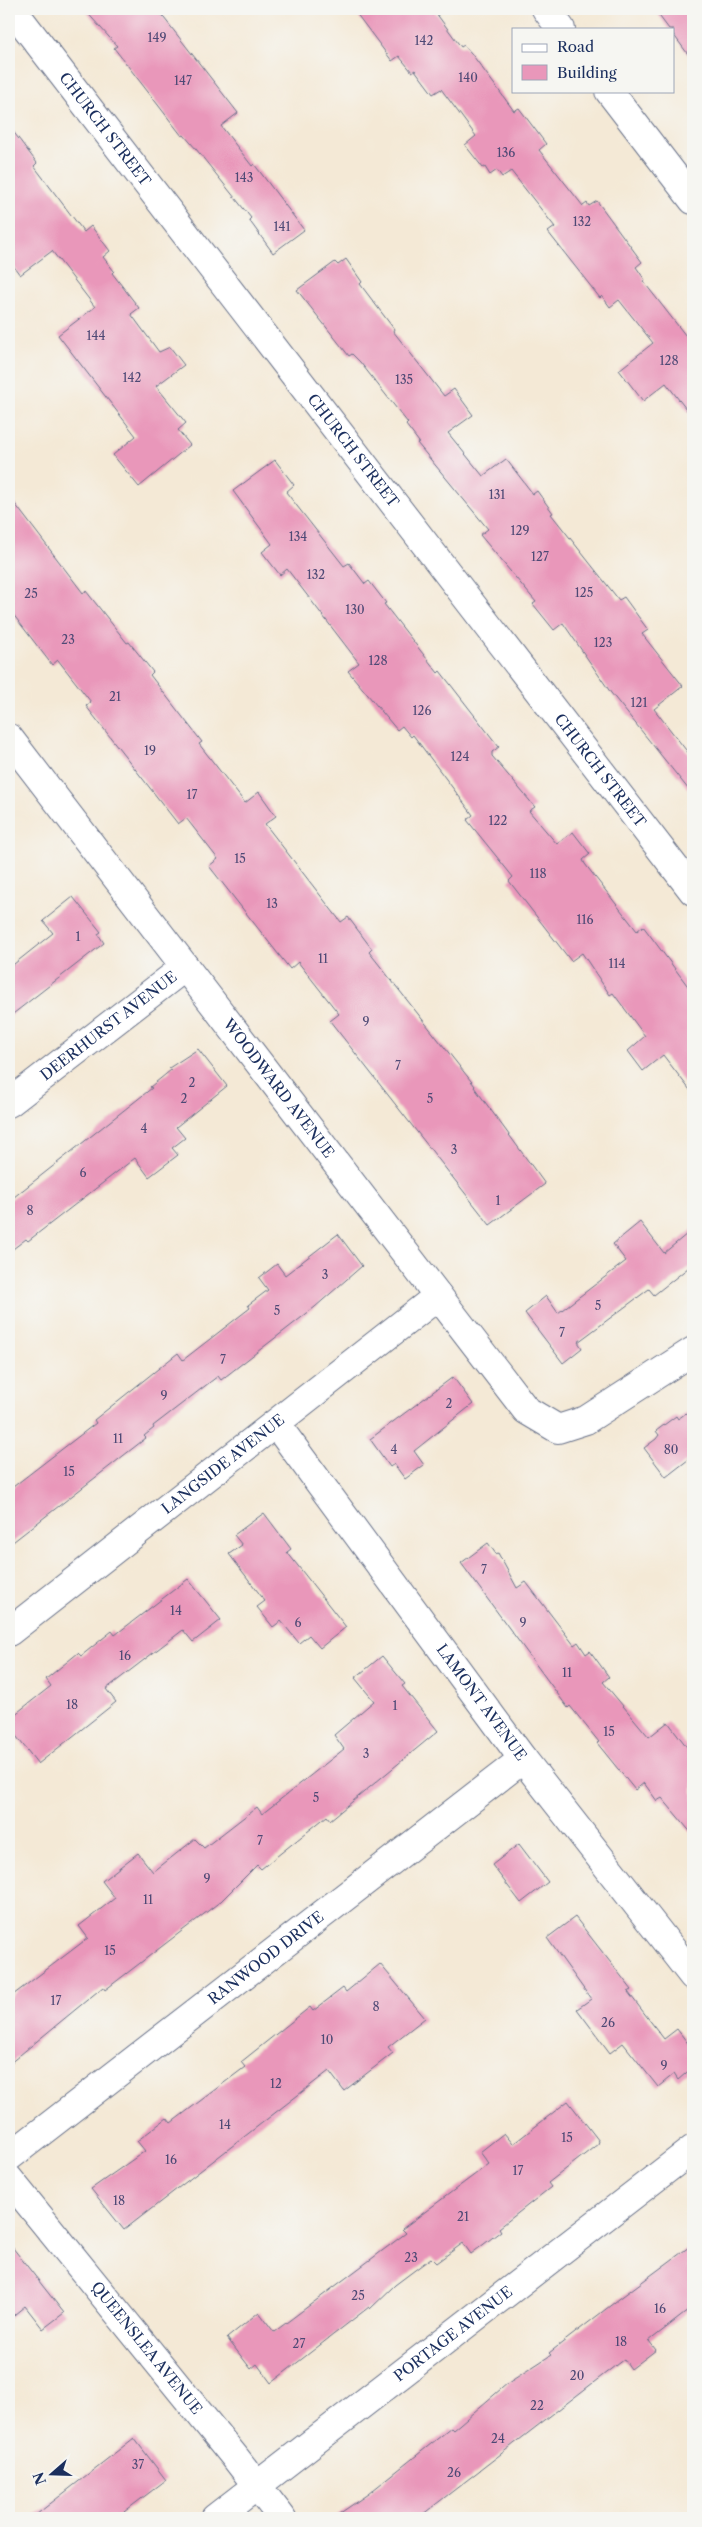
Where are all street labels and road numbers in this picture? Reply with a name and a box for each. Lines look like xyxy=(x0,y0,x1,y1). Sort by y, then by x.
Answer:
street label: CHURCH STREET xyxy=(55,68,156,190)
street label: CHURCH STREET xyxy=(304,390,404,512)
street label: CHURCH STREET xyxy=(550,710,651,831)
street label: DEERHURST AVENUE xyxy=(36,967,181,1084)
street label: WOODWARD AVENUE xyxy=(219,1014,339,1161)
street label: LANGSIDE AVENUE xyxy=(157,1410,288,1518)
street label: LAMONT AVENUE xyxy=(432,1640,531,1764)
street label: RANWOOD DRIVE xyxy=(204,1907,327,2008)
street label: QUEENSLEA AVENUE xyxy=(87,2278,206,2418)
street label: PORTAGE AVENUE xyxy=(390,2282,516,2385)

